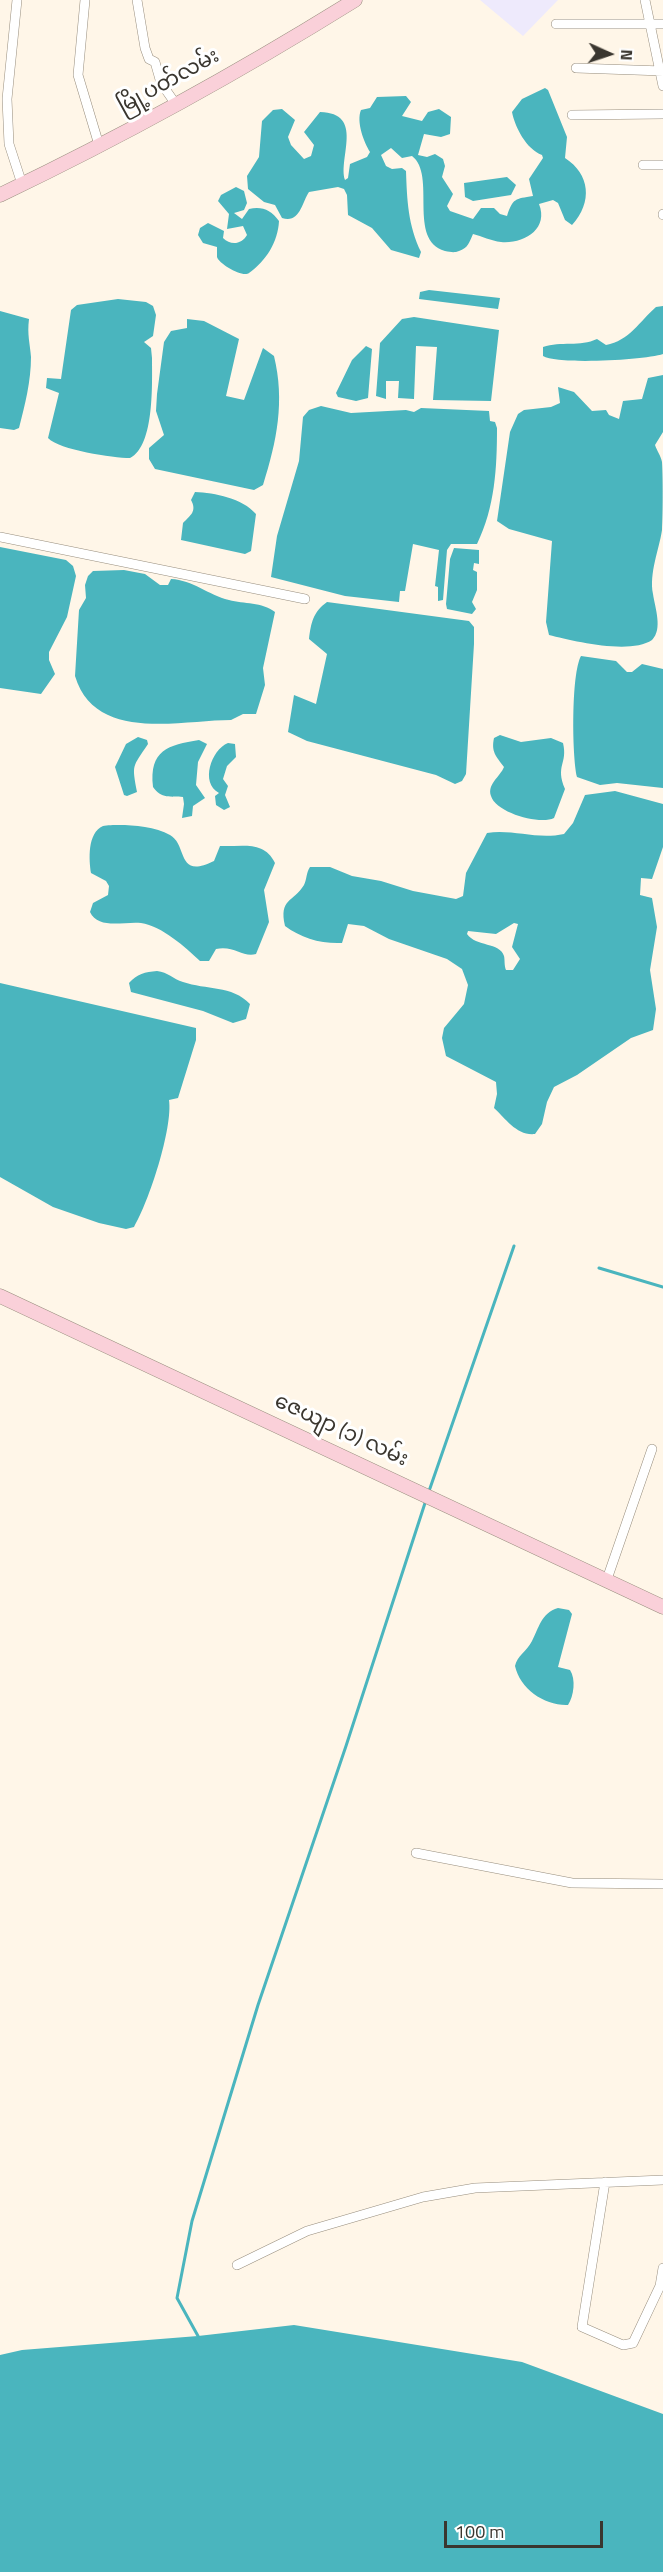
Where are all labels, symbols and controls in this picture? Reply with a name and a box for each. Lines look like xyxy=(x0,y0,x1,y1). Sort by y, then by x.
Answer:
north arrow xyxy=(579,24,639,84)
street label: မြို့ပတ်လမ်း xyxy=(114,44,224,120)
text: N xyxy=(615,49,639,61)
street label: ဇေယျာ (၁) လမ်း xyxy=(270,1389,412,1473)
scale bar xyxy=(447,2509,606,2547)
text: 100 m xyxy=(455,2518,504,2545)

